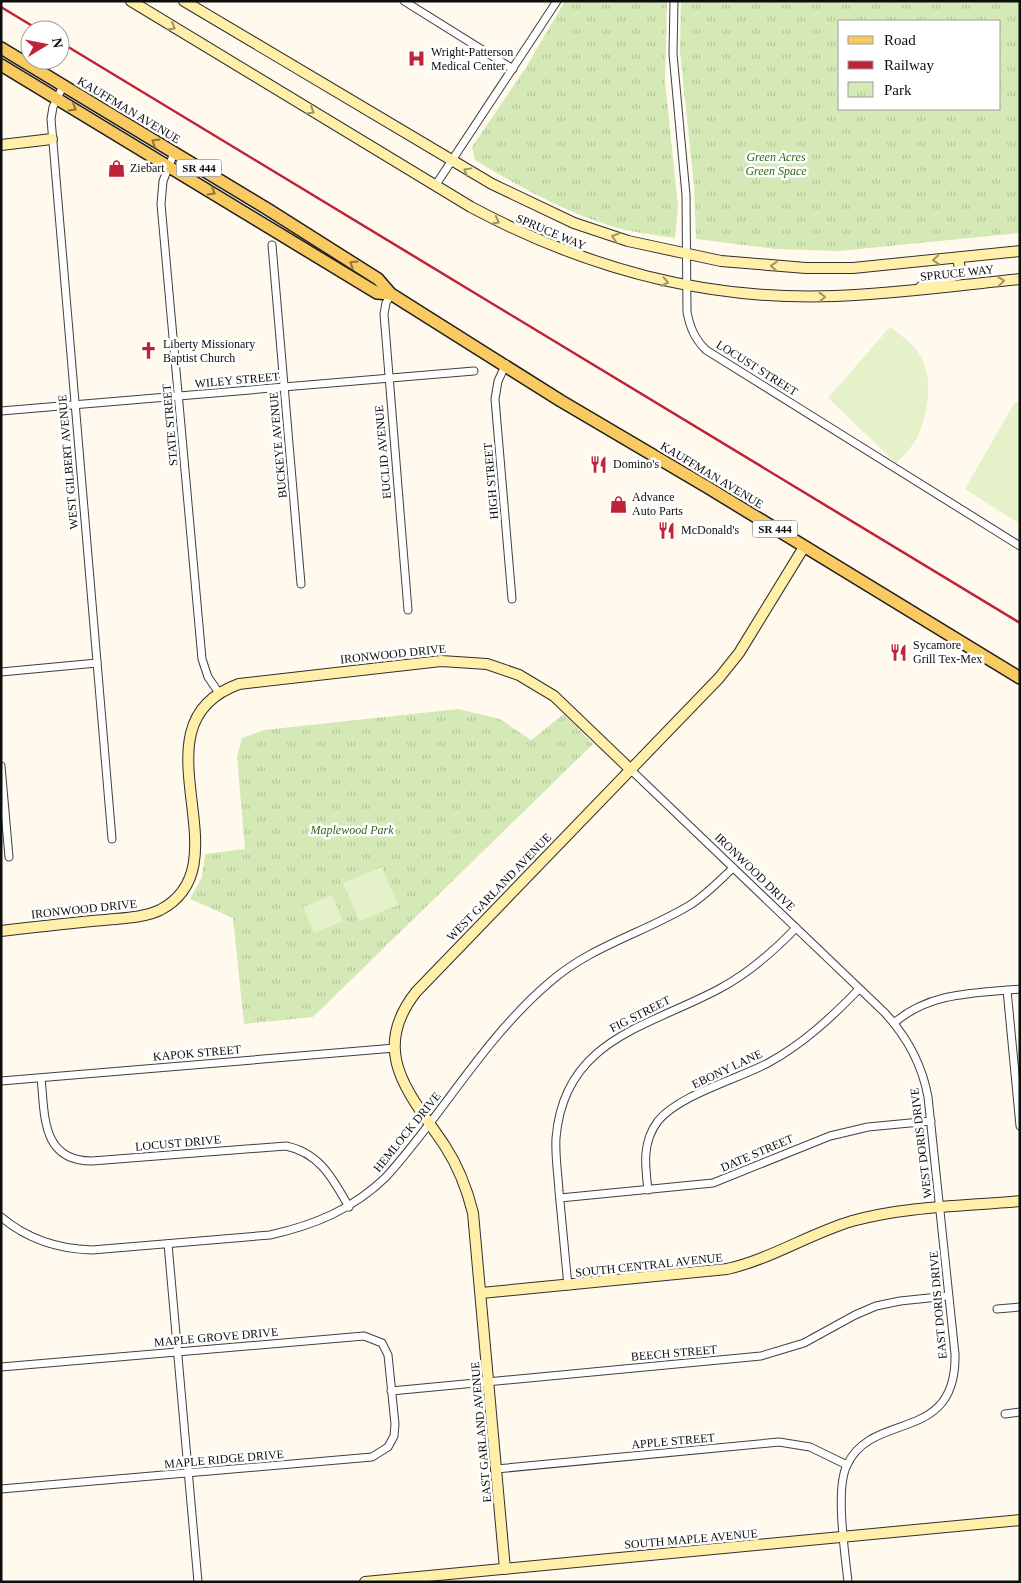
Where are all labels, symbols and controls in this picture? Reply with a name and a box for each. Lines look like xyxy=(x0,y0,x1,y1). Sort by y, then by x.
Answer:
north arrow xyxy=(20,20,70,70)
one-way arrow xyxy=(167,20,176,30)
legend xyxy=(838,20,1001,110)
text: Road xyxy=(884,32,916,48)
text: N xyxy=(49,37,66,49)
place label: Wright-Patterson Medical Center xyxy=(431,45,513,73)
hospital icon: Wright-Patterson Medical Center xyxy=(407,49,427,69)
text: Railway xyxy=(884,57,934,73)
street label: KAUFFMAN AVENUE xyxy=(75,74,183,146)
text: Park xyxy=(884,82,912,98)
one-way arrow xyxy=(67,102,76,112)
one-way arrow xyxy=(306,105,315,114)
one-way arrow xyxy=(152,139,161,148)
park label: Green Acres Green Space xyxy=(745,150,807,178)
shop icon: Ziebart xyxy=(106,158,126,178)
road number: SR 444 xyxy=(176,160,222,177)
place label: Ziebart xyxy=(130,161,165,175)
one-way arrow xyxy=(463,167,472,177)
one-way arrow xyxy=(206,186,216,195)
street label: SPRUCE WAY xyxy=(514,211,588,253)
one-way arrow xyxy=(491,215,500,225)
one-way arrow xyxy=(611,233,620,243)
one-way arrow xyxy=(932,254,940,265)
one-way arrow xyxy=(350,260,359,270)
one-way arrow xyxy=(770,261,778,272)
street label: SPRUCE WAY xyxy=(919,262,995,284)
one-way arrow xyxy=(660,276,669,286)
one-way arrow xyxy=(997,276,1005,287)
one-way arrow xyxy=(818,291,826,302)
place label: Liberty Missionary Baptist Church xyxy=(163,337,255,365)
street label: LOCUST STREET xyxy=(714,337,801,399)
church icon: Liberty Missionary Baptist Church xyxy=(139,341,159,361)
street label: WILEY STREET xyxy=(194,369,281,391)
street label: STATE STREET xyxy=(159,383,181,466)
street label: BUCKEYE AVENUE xyxy=(266,391,290,499)
street label: WEST GILBERT AVENUE xyxy=(55,394,81,530)
street label: EUCLID AVENUE xyxy=(372,405,394,499)
street label: KAUFFMAN AVENUE xyxy=(658,439,766,511)
street label: HIGH STREET xyxy=(481,441,501,520)
restaurant icon: Domino's xyxy=(589,454,609,474)
place label: Domino's xyxy=(613,457,659,471)
place label: Advance Auto Parts xyxy=(632,490,683,518)
shop icon: Advance Auto Parts xyxy=(608,494,628,514)
restaurant icon: McDonald's xyxy=(657,520,677,540)
road number: SR 444 xyxy=(752,520,798,538)
place label: McDonald's xyxy=(681,523,739,537)
place label: Sycamore Grill Tex-Mex xyxy=(913,638,982,666)
street label: IRONWOOD DRIVE xyxy=(339,641,447,667)
restaurant icon: Sycamore Grill Tex-Mex xyxy=(889,642,909,662)
park label: Maplewood Park xyxy=(310,823,394,837)
street label: WEST GARLAND AVENUE xyxy=(444,830,554,944)
street label: IRONWOOD DRIVE xyxy=(712,830,798,914)
street label: IRONWOOD DRIVE xyxy=(30,896,138,922)
street label: FIG STREET xyxy=(607,992,673,1035)
street label: KAPOK STREET xyxy=(152,1042,242,1064)
street label: EBONY LANE xyxy=(690,1047,764,1091)
street label: WEST DORIS DRIVE xyxy=(907,1087,935,1199)
street label: HEMLOCK DRIVE xyxy=(370,1089,444,1175)
street label: DATE STREET xyxy=(719,1131,796,1175)
street label: LOCUST DRIVE xyxy=(134,1132,222,1154)
street label: SOUTH CENTRAL AVENUE xyxy=(575,1250,723,1280)
street label: EAST DORIS DRIVE xyxy=(926,1250,950,1360)
street label: MAPLE GROVE DRIVE xyxy=(153,1325,279,1349)
street label: BEECH STREET xyxy=(630,1342,718,1364)
street label: EAST GARLAND AVENUE xyxy=(468,1361,494,1503)
street label: APPLE STREET xyxy=(631,1430,716,1452)
street label: MAPLE RIDGE DRIVE xyxy=(164,1447,284,1471)
street label: SOUTH MAPLE AVENUE xyxy=(624,1526,758,1552)

